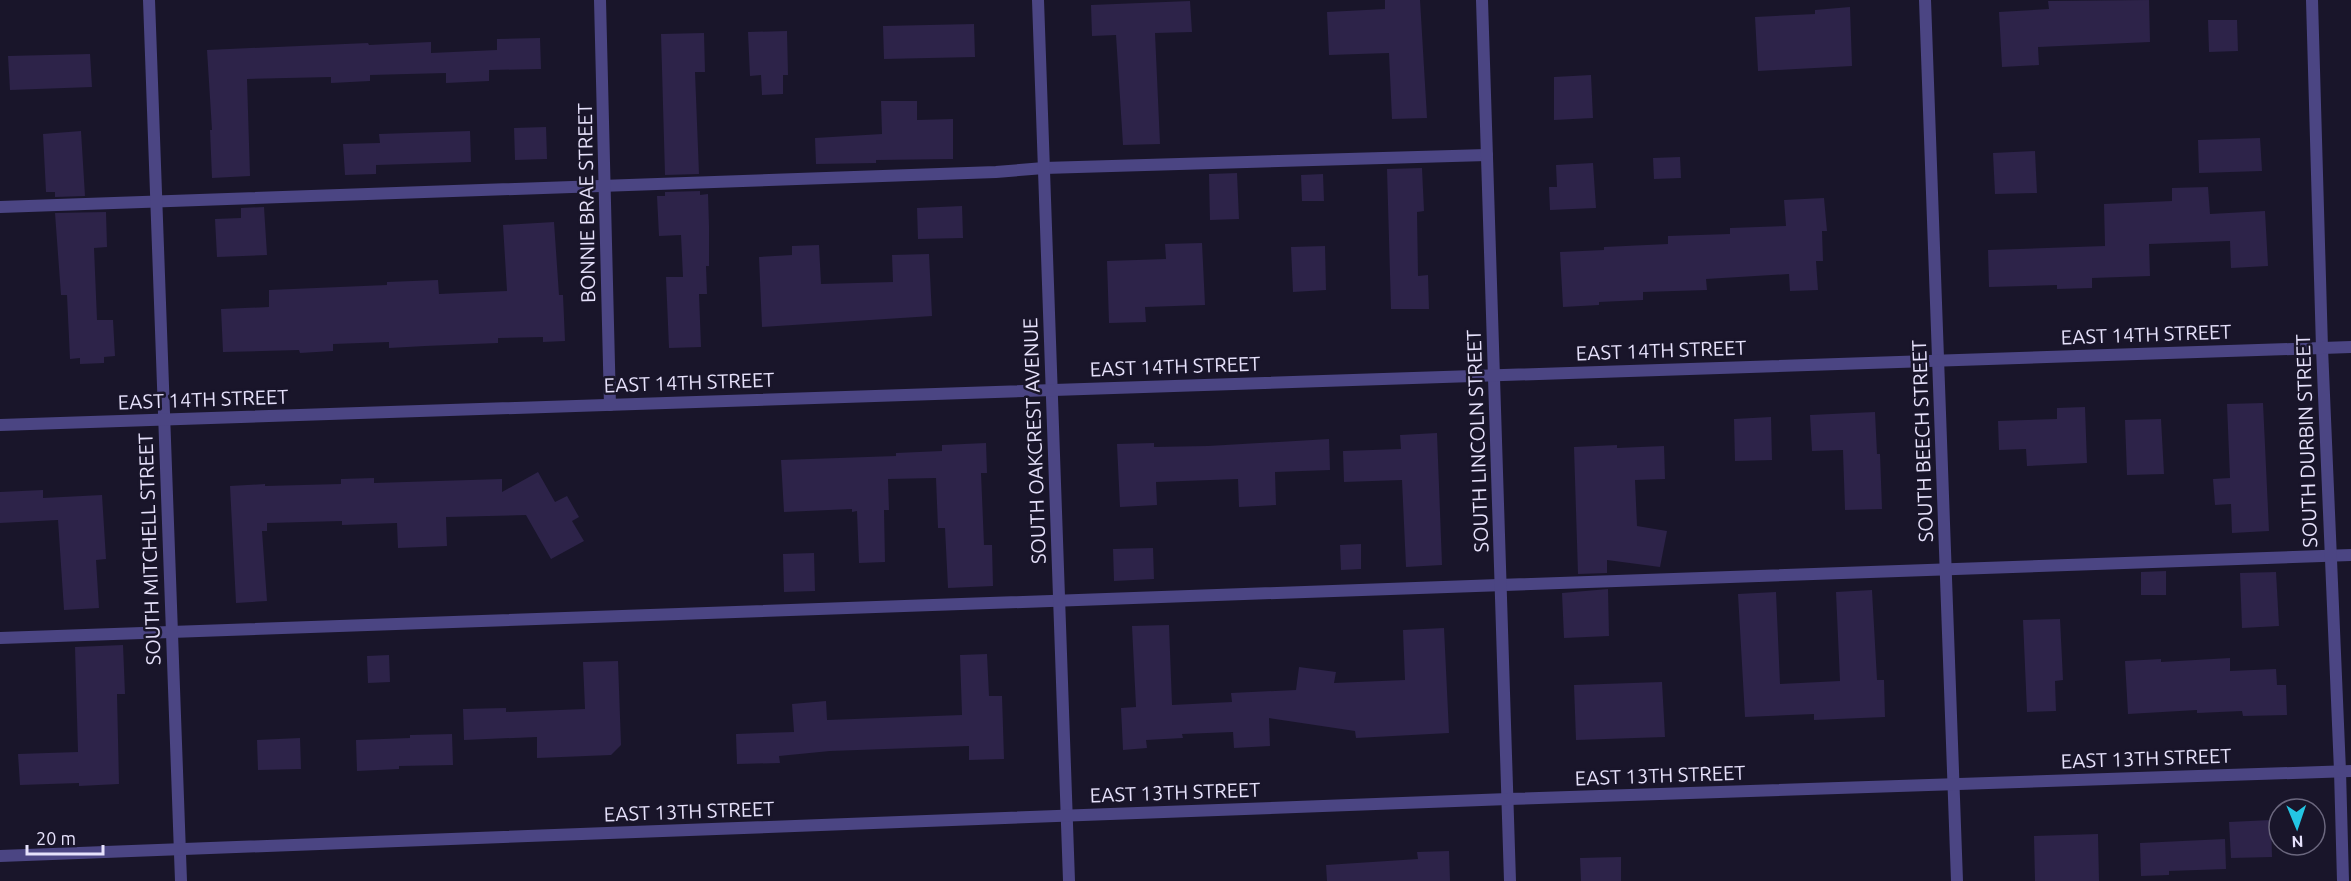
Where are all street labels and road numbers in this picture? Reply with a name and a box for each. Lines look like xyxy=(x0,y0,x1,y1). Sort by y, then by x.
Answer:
street label: BONNIE BRAE STREET xyxy=(573,103,599,303)
street label: SOUTH OAKCREST AVENUE xyxy=(1018,317,1050,565)
street label: EAST 14TH STREET xyxy=(2060,320,2232,348)
street label: SOUTH LINCOLN STREET xyxy=(1462,329,1492,553)
street label: SOUTH DURBIN STREET xyxy=(2291,334,2321,548)
street label: EAST 14TH STREET xyxy=(1575,336,1747,364)
street label: SOUTH BEECH STREET xyxy=(1907,339,1937,543)
street label: EAST 14TH STREET xyxy=(1089,352,1261,380)
street label: EAST 14TH STREET xyxy=(603,368,775,396)
street label: EAST 14TH STREET xyxy=(117,385,289,413)
street label: SOUTH MITCHELL STREET xyxy=(133,432,165,666)
street label: EAST 13TH STREET xyxy=(2060,744,2232,772)
street label: EAST 13TH STREET xyxy=(1574,761,1746,789)
street label: EAST 13TH STREET xyxy=(1089,778,1261,806)
street label: EAST 13TH STREET xyxy=(603,797,775,825)

